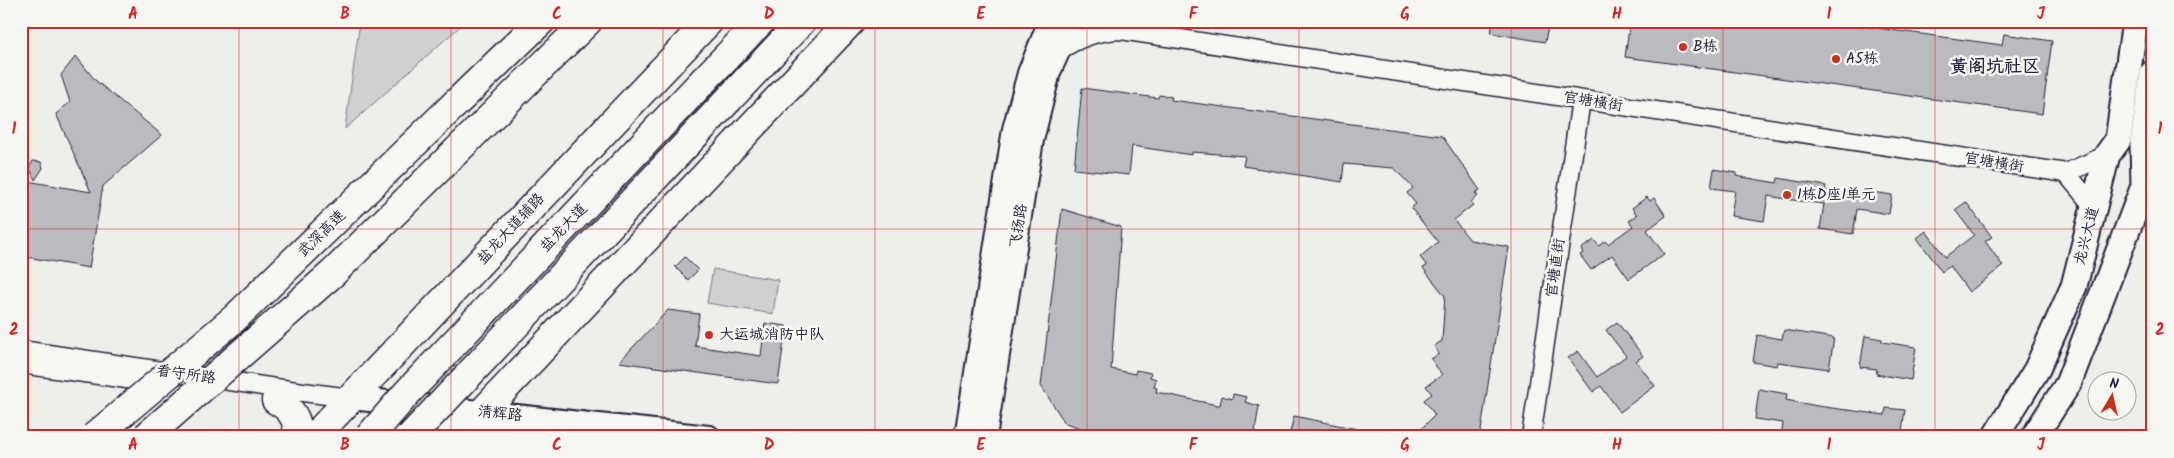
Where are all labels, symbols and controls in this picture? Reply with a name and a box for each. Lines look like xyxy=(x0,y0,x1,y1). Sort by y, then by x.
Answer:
text: A xyxy=(128,2,138,27)
text: B xyxy=(340,2,350,27)
text: C xyxy=(552,2,562,27)
text: D xyxy=(764,2,775,27)
text: E xyxy=(977,2,987,27)
text: F xyxy=(1189,2,1199,27)
text: G xyxy=(1400,2,1410,27)
text: H xyxy=(1612,2,1622,27)
text: I xyxy=(1827,2,1832,27)
text: J xyxy=(2037,2,2046,27)
place label: B栋 xyxy=(1693,35,1718,59)
marker: B栋 xyxy=(1677,41,1689,53)
place label: A5栋 xyxy=(1846,47,1878,71)
marker: A5栋 xyxy=(1830,53,1842,65)
district label: 黄阁坑社区 xyxy=(1950,53,2040,82)
street label: 官塘横街 xyxy=(1561,85,1625,119)
text: 1 xyxy=(12,117,17,142)
text: 1 xyxy=(2158,117,2163,142)
street label: 官塘横街 xyxy=(1962,146,2026,180)
place label: 1栋D座1单元 xyxy=(1797,183,1876,207)
street label: 盐龙大道辅路 xyxy=(472,188,550,270)
marker: 1栋D座1单元 xyxy=(1781,189,1793,201)
street label: 盐龙大道 xyxy=(535,198,593,258)
street label: 飞扬路 xyxy=(1004,202,1034,250)
street label: 龙兴大道 xyxy=(2068,204,2106,268)
street label: 武深高速 xyxy=(292,205,352,263)
street label: 官塘直街 xyxy=(1540,237,1572,299)
text: 2 xyxy=(9,318,19,343)
text: 2 xyxy=(2155,318,2165,343)
place label: 大运城消防中队 xyxy=(719,323,824,347)
marker: 大运城消防中队 xyxy=(703,329,715,341)
street label: 看守所路 xyxy=(155,359,217,391)
north arrow xyxy=(2086,370,2136,420)
text: N xyxy=(2108,373,2120,396)
street label: 清辉路 xyxy=(476,400,524,428)
text: A xyxy=(128,433,138,458)
text: B xyxy=(340,433,350,458)
text: C xyxy=(552,433,562,458)
text: D xyxy=(764,433,775,458)
text: E xyxy=(977,433,987,458)
text: F xyxy=(1189,433,1199,458)
text: G xyxy=(1400,433,1410,458)
text: H xyxy=(1612,433,1622,458)
text: I xyxy=(1827,433,1832,458)
text: J xyxy=(2037,433,2046,458)

